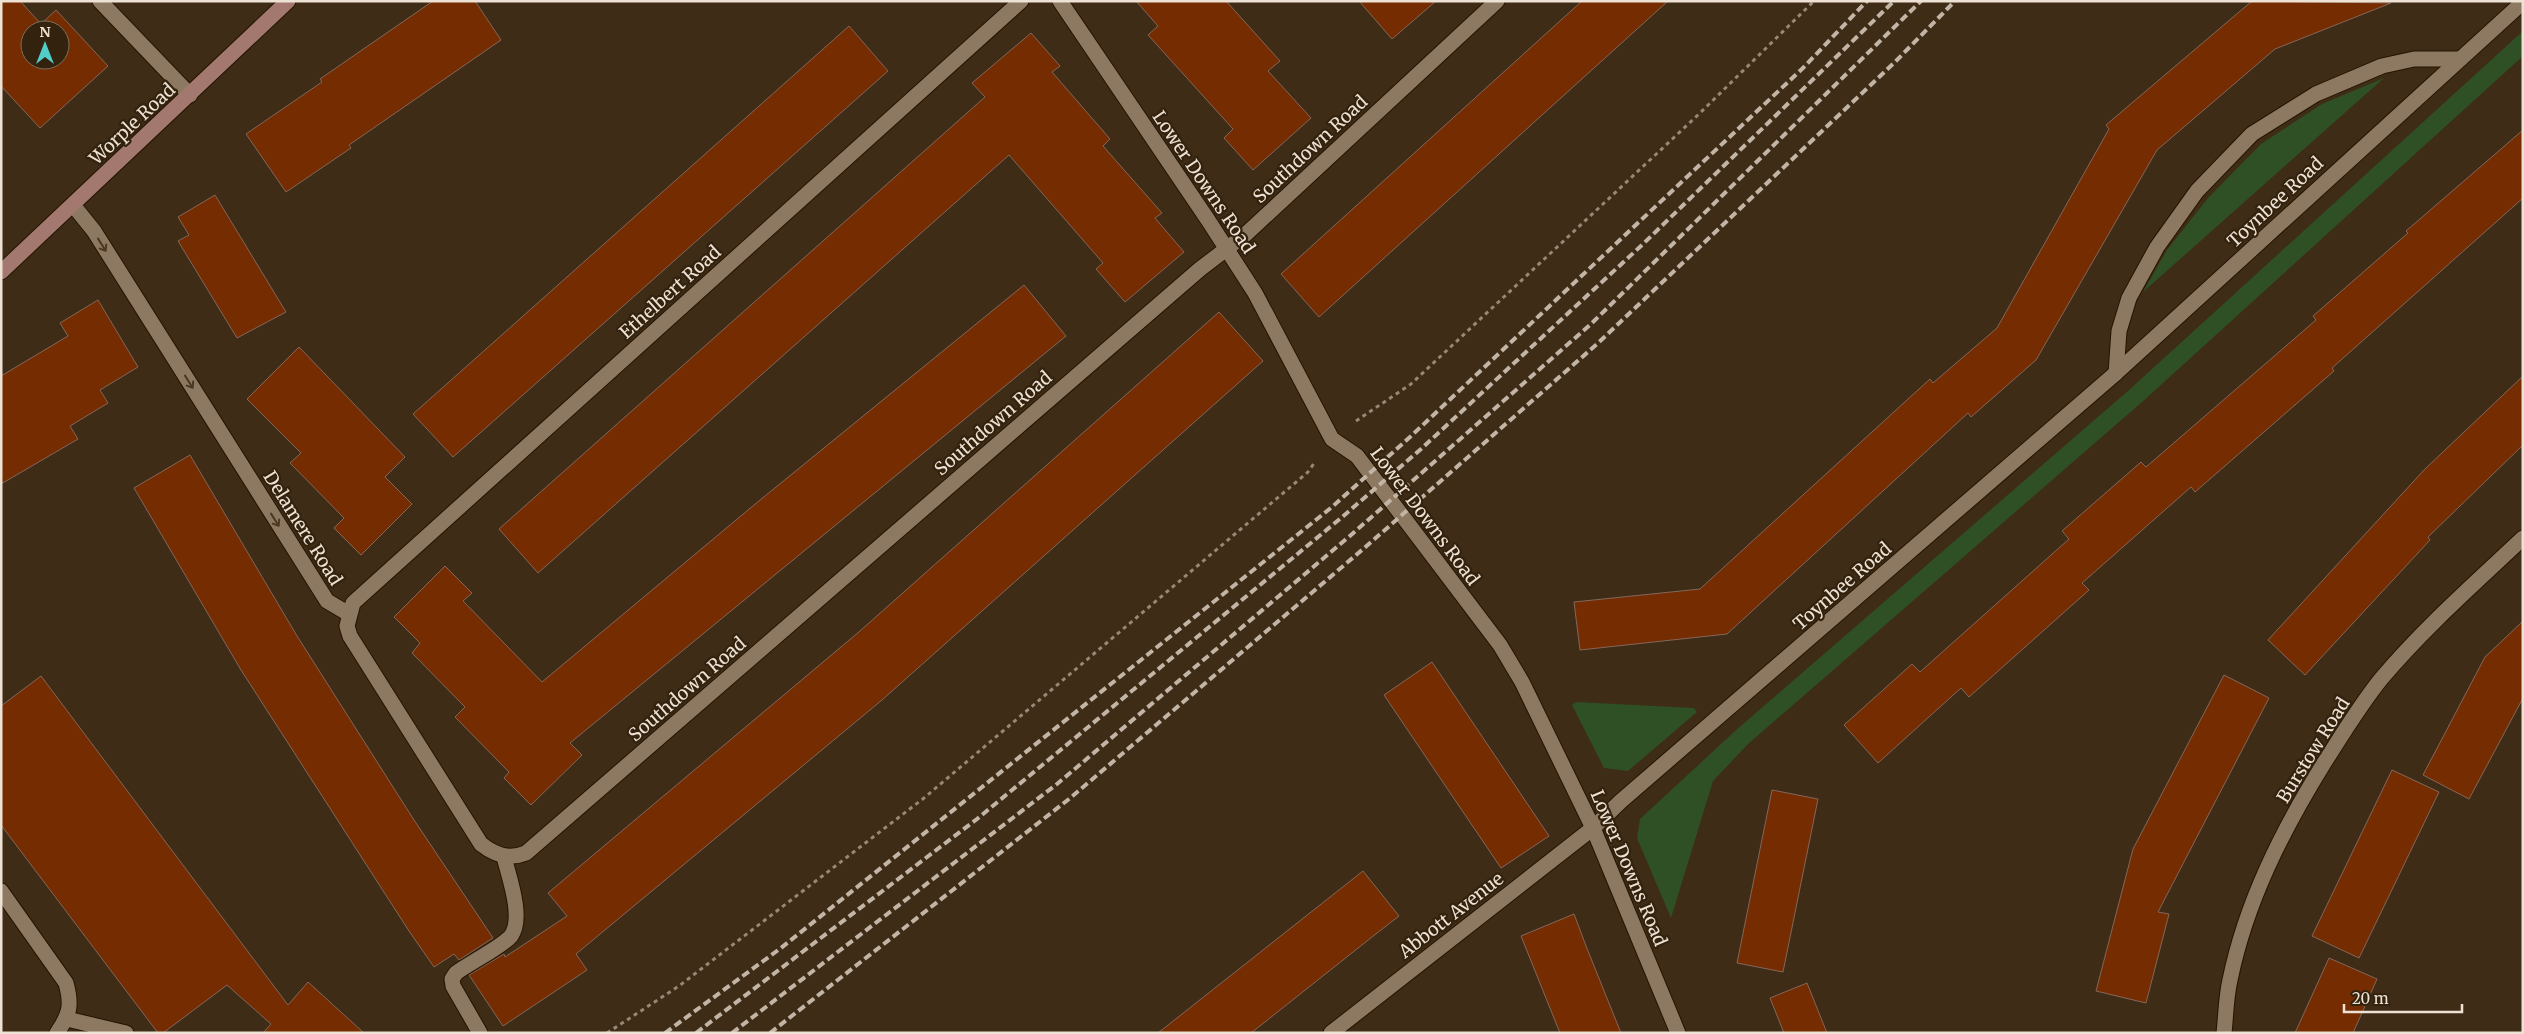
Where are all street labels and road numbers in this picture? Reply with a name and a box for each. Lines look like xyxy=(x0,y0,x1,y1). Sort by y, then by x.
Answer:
street label: Worple Road xyxy=(83,78,180,170)
street label: Southdown Road xyxy=(1248,90,1372,208)
street label: Lower Downs Road xyxy=(1148,106,1260,258)
street label: Toynbee Road xyxy=(2222,152,2328,252)
street label: Ethelbert Road xyxy=(615,240,726,344)
street label: Southdown Road xyxy=(930,366,1057,480)
street label: Lower Downs Road xyxy=(1365,442,1485,590)
street label: Delamere Road xyxy=(259,466,347,590)
street label: Toynbee Road xyxy=(1788,537,1896,635)
street label: Southdown Road xyxy=(624,632,751,746)
street label: Burstow Road xyxy=(2271,693,2355,807)
street label: Lower Downs Road xyxy=(1586,786,1672,950)
street label: Abbott Avenue xyxy=(1393,867,1508,964)

